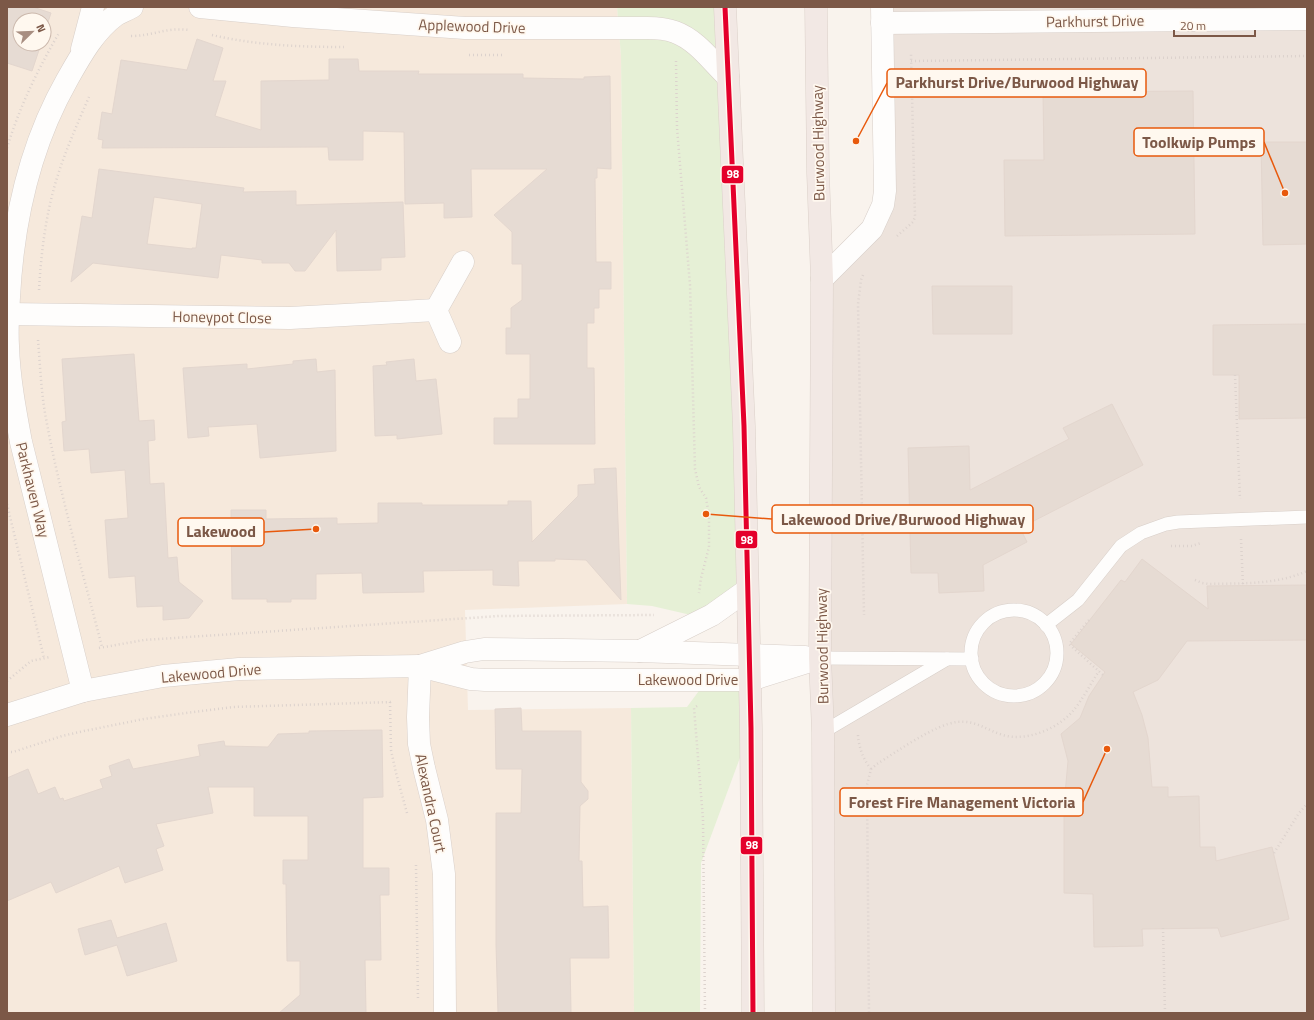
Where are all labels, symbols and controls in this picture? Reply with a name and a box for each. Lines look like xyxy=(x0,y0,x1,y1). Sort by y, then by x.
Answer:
street label: Parkhurst Drive xyxy=(1046,9,1144,33)
north arrow xyxy=(12,12,52,52)
scale bar xyxy=(1174,12,1255,38)
street label: Applewood Drive xyxy=(418,13,526,39)
text: 20 m xyxy=(1180,16,1206,35)
text: N xyxy=(32,21,50,35)
callout: Parkhurst Drive/Burwood Highway xyxy=(887,69,1146,97)
text: Parkhurst Drive/Burwood Highway xyxy=(896,70,1138,94)
street label: Burwood Highway xyxy=(805,85,831,201)
callout: Toolkwip Pumps xyxy=(1134,128,1264,156)
text: Toolkwip Pumps xyxy=(1142,130,1256,154)
line badge: 98 xyxy=(721,165,744,184)
text: 98 xyxy=(727,166,739,182)
street label: Honeypot Close xyxy=(172,305,272,329)
street label: Parkhaven Way xyxy=(10,440,56,540)
callout: Lakewood Drive/Burwood Highway xyxy=(772,505,1033,533)
text: Lakewood Drive/Burwood Highway xyxy=(781,507,1025,531)
callout: Lakewood xyxy=(178,518,264,546)
text: Lakewood xyxy=(186,519,256,543)
line badge: 98 xyxy=(735,530,758,549)
text: 98 xyxy=(741,532,753,548)
street label: Burwood Highway xyxy=(809,588,835,704)
street label: Lakewood Drive xyxy=(160,657,262,689)
street label: Lakewood Drive xyxy=(638,668,738,691)
street label: Alexandra Court xyxy=(409,751,453,855)
callout: Forest Fire Management Victoria xyxy=(840,788,1083,816)
text: Forest Fire Management Victoria xyxy=(849,790,1075,814)
line badge: 98 xyxy=(740,836,763,855)
text: 98 xyxy=(746,837,758,853)

